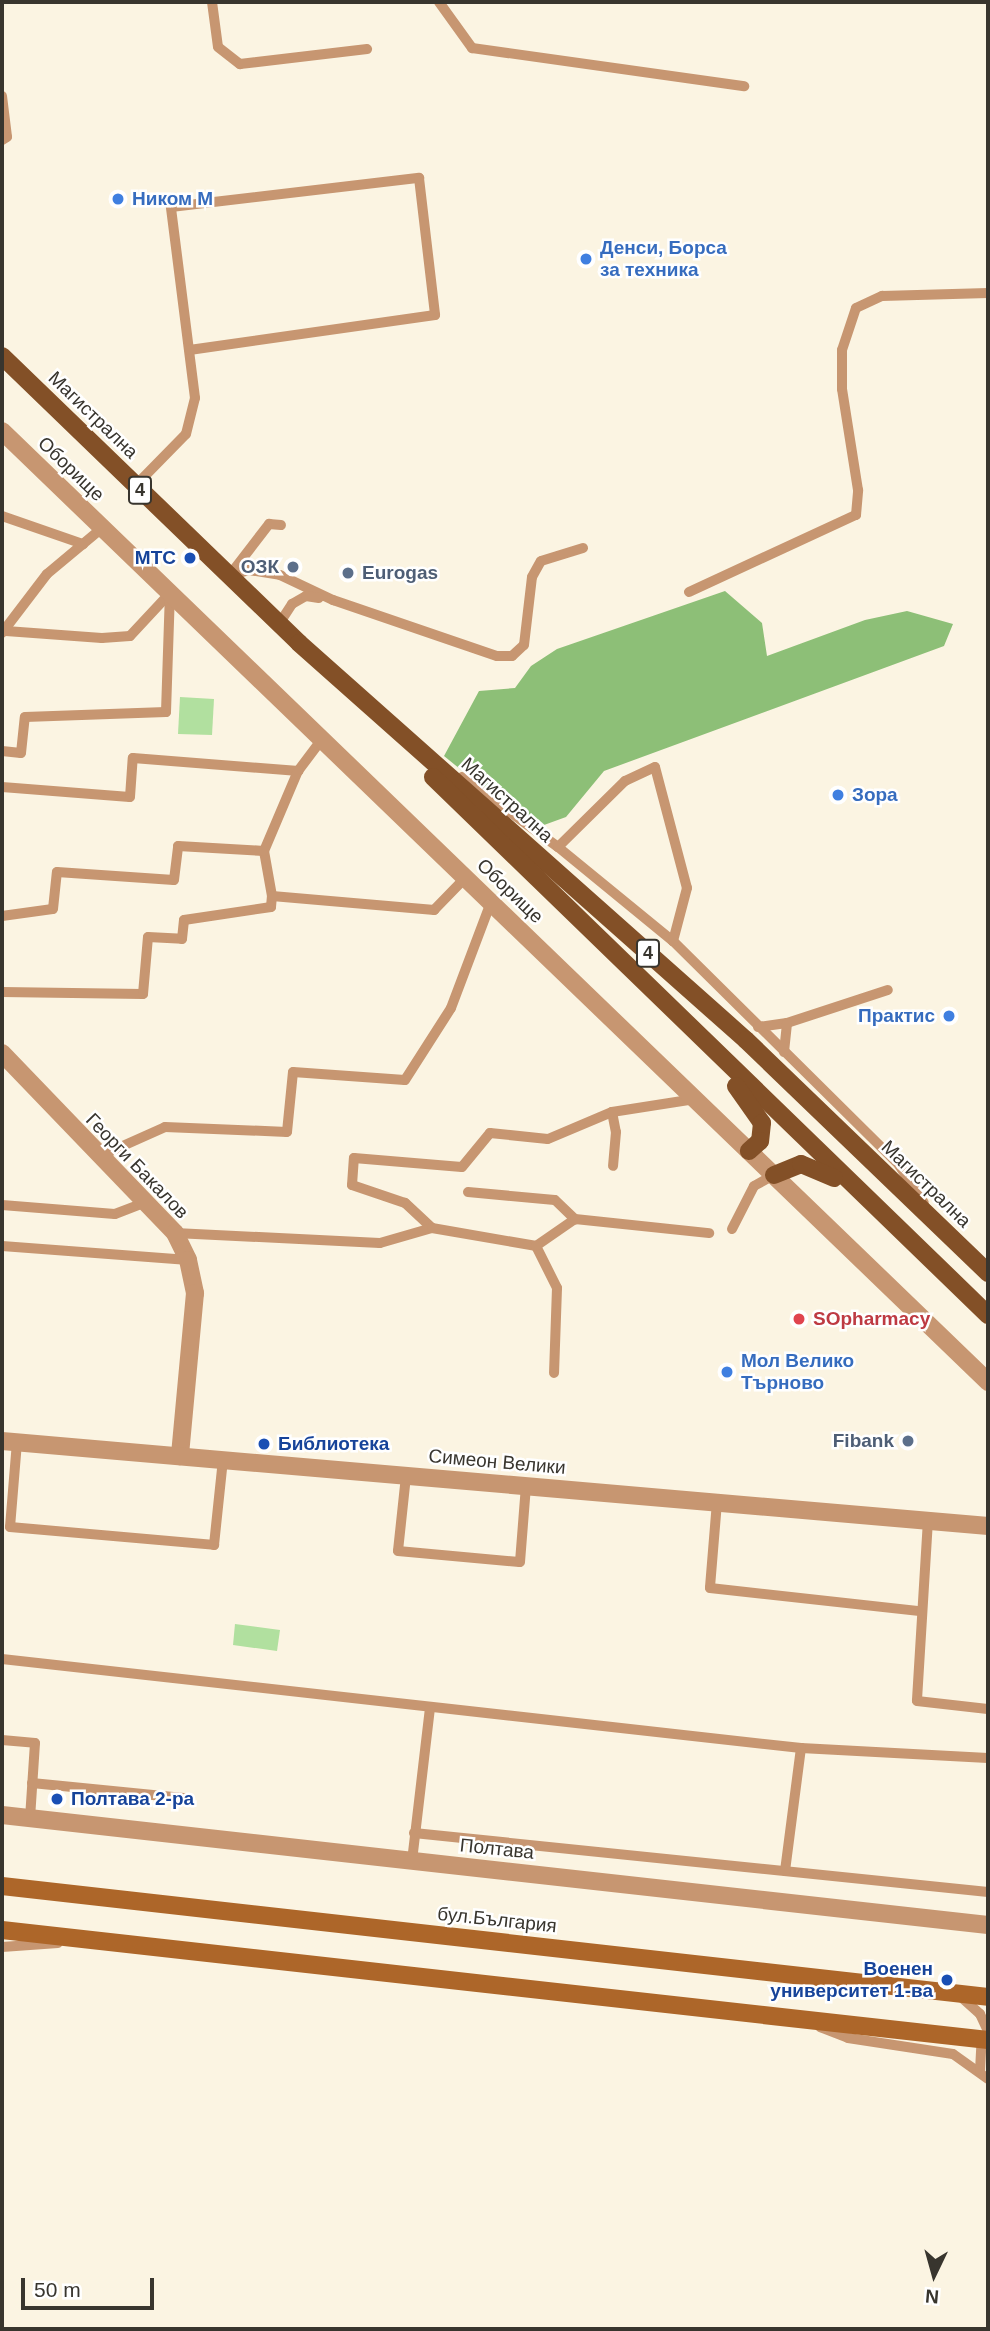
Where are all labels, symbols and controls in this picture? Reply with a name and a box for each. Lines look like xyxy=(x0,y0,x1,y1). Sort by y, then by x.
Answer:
place label: Ником М xyxy=(132,188,213,210)
marker: Ником М xyxy=(110,191,126,207)
place label: Денси, Борса за техника xyxy=(600,237,727,281)
marker: Денси, Борса за техника xyxy=(578,251,594,267)
street label: Магистрална xyxy=(43,367,143,463)
street label: Оборище xyxy=(33,432,109,506)
road number: 4 xyxy=(128,476,152,504)
place label: МТС xyxy=(135,547,176,569)
marker: МТС xyxy=(182,550,198,566)
place label: ОЗК xyxy=(241,556,279,578)
marker: ОЗК xyxy=(285,559,301,575)
place label: Eurogas xyxy=(362,562,438,584)
marker: Eurogas xyxy=(340,565,356,581)
street label: Магистрална xyxy=(456,753,558,847)
place label: Зора xyxy=(852,784,898,806)
marker: Зора xyxy=(830,787,846,803)
street label: Оборище xyxy=(472,854,548,928)
road number: 4 xyxy=(636,938,660,968)
place label: Практис xyxy=(858,1005,935,1027)
marker: Практис xyxy=(941,1008,957,1024)
street label: Георги Бакалов xyxy=(81,1109,193,1223)
street label: Магистрална xyxy=(876,1136,976,1232)
place label: SOpharmacy xyxy=(813,1308,930,1330)
marker: SOpharmacy xyxy=(791,1311,807,1327)
place label: Мол Велико Търново xyxy=(741,1350,854,1394)
marker: Мол Велико Търново xyxy=(719,1364,735,1380)
place label: Fibank xyxy=(833,1430,894,1452)
place label: Библиотека xyxy=(278,1433,389,1455)
marker: Fibank xyxy=(900,1433,916,1449)
marker: Библиотека xyxy=(256,1436,272,1452)
street label: Симеон Велики xyxy=(427,1445,567,1479)
place label: Полтава 2-ра xyxy=(71,1788,194,1810)
marker: Полтава 2-ра xyxy=(49,1791,65,1807)
street label: Полтава xyxy=(459,1834,535,1864)
street label: бул.България xyxy=(436,1902,558,1938)
place label: Военен университет 1-ва xyxy=(770,1958,933,2002)
marker: Военен университет 1-ва xyxy=(939,1972,955,1988)
north arrow xyxy=(899,2240,969,2310)
scale bar xyxy=(24,2264,158,2308)
text: 50 m xyxy=(34,2278,81,2301)
text: N xyxy=(924,2285,940,2307)

